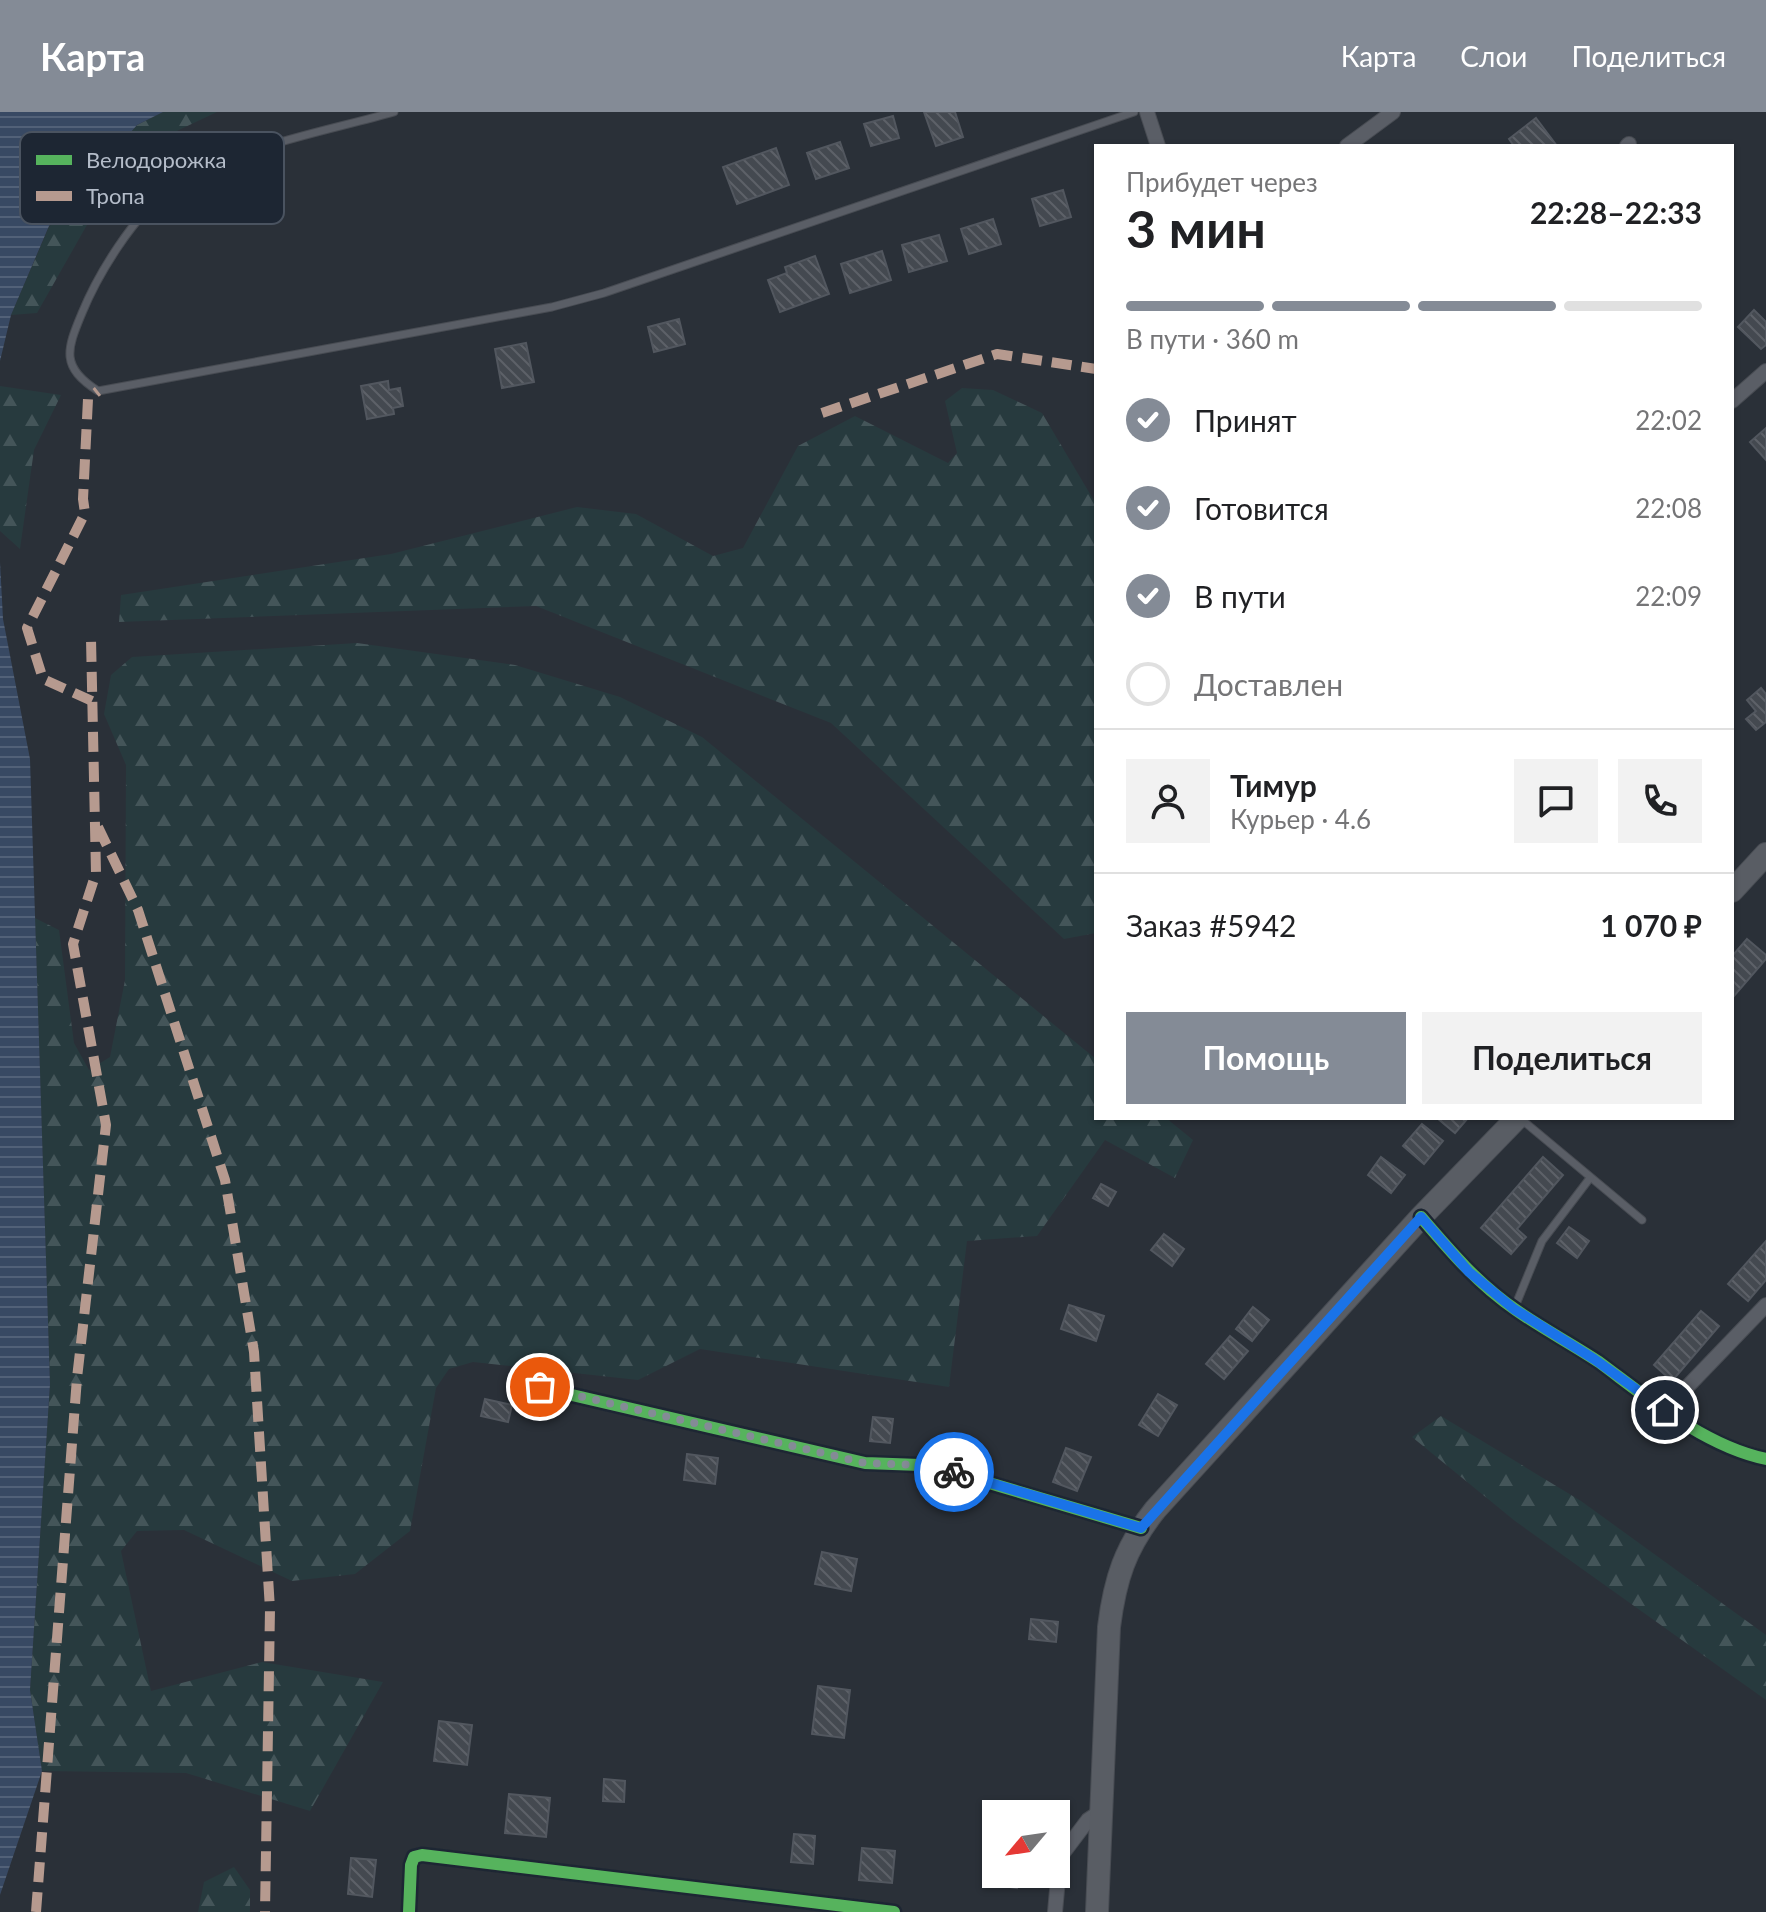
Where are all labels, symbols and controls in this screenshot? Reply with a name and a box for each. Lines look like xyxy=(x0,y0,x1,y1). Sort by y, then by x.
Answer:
text: Карта xyxy=(40,33,145,79)
text: Карта xyxy=(1341,39,1416,73)
text: Слои xyxy=(1460,39,1527,73)
text: Поделиться xyxy=(1571,39,1726,73)
legend xyxy=(20,132,284,224)
text: Велодорожка xyxy=(86,146,226,173)
text: Прибудет через xyxy=(1126,166,1318,198)
text: Тропа xyxy=(86,182,145,209)
text: 22:28–22:33 xyxy=(1530,194,1702,230)
text: 3 мин xyxy=(1126,197,1266,259)
text: В пути · 360 m xyxy=(1126,323,1299,355)
icon: check xyxy=(1126,398,1170,442)
text: Принят xyxy=(1194,402,1297,438)
text: 22:02 xyxy=(1635,404,1702,436)
icon: check xyxy=(1126,486,1170,530)
text: Готовится xyxy=(1194,490,1329,526)
text: 22:08 xyxy=(1635,492,1702,524)
icon: check xyxy=(1126,574,1170,618)
text: В пути xyxy=(1194,578,1286,614)
text: 22:09 xyxy=(1635,580,1702,612)
text: Доставлен xyxy=(1194,666,1343,702)
button: person xyxy=(1126,759,1210,843)
button: chat xyxy=(1514,759,1598,843)
button: phone xyxy=(1618,759,1702,843)
text: Тимур xyxy=(1230,767,1317,803)
text: Курьер · 4.6 xyxy=(1230,803,1371,835)
text: Заказ #5942 xyxy=(1126,907,1297,943)
text: 1 070 ₽ xyxy=(1600,907,1702,943)
button: Помощь xyxy=(1126,1012,1406,1104)
button: Поделиться xyxy=(1422,1012,1702,1104)
pin xyxy=(506,1353,574,1421)
icon: bag xyxy=(518,1365,562,1409)
pin xyxy=(1631,1376,1699,1444)
icon: home xyxy=(1643,1388,1687,1432)
courier xyxy=(914,1432,994,1512)
icon: bike xyxy=(932,1450,976,1494)
north arrow xyxy=(982,1800,1070,1888)
map controls xyxy=(982,1800,1070,1888)

